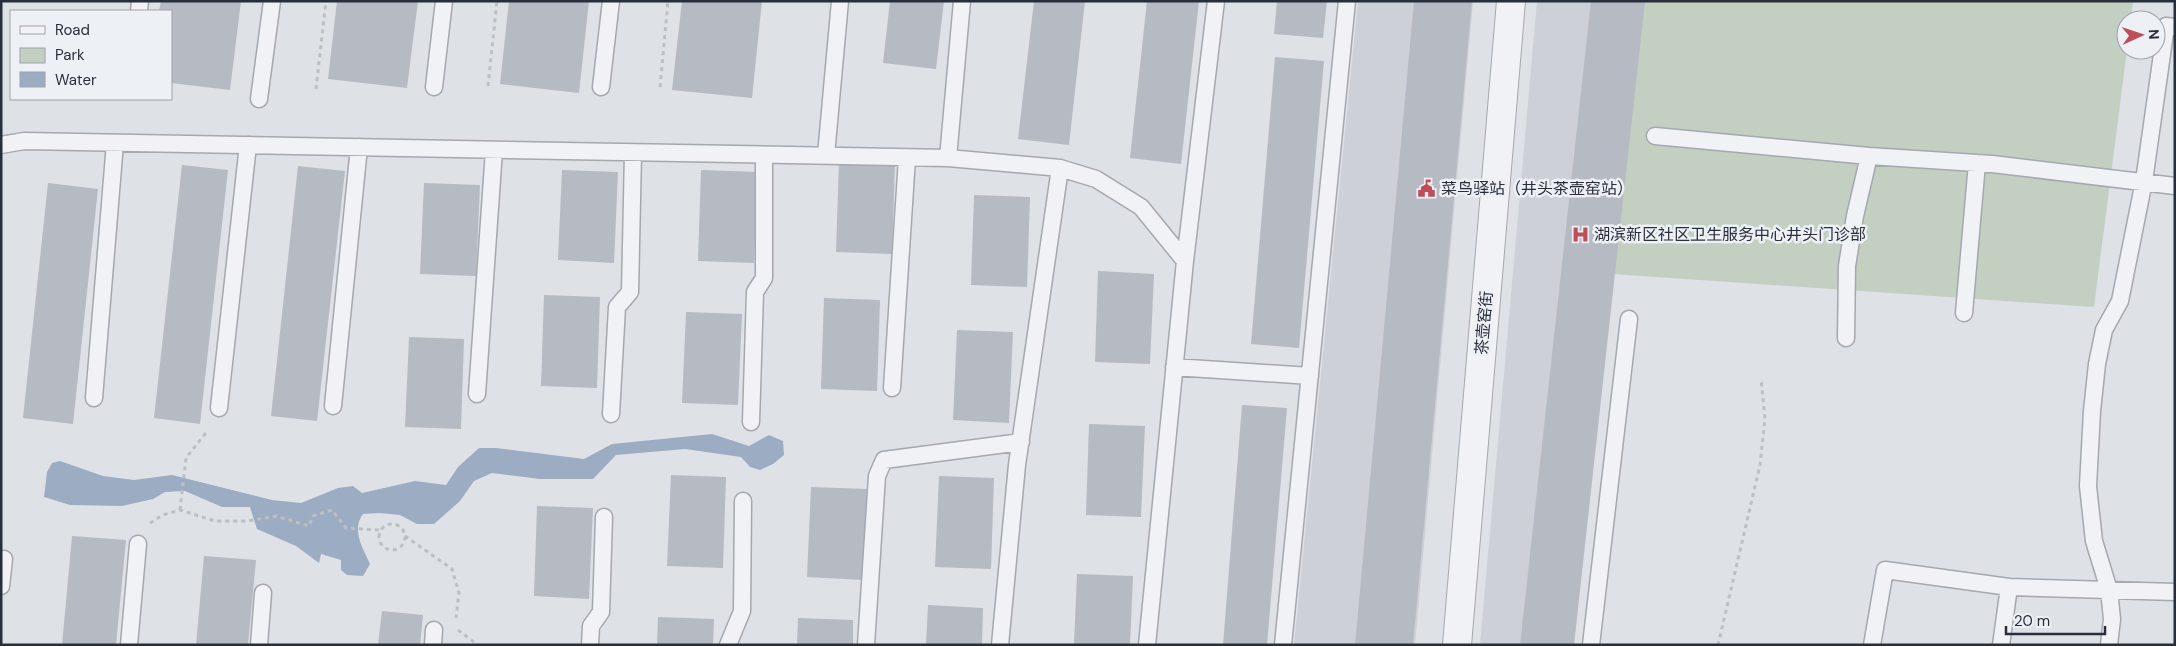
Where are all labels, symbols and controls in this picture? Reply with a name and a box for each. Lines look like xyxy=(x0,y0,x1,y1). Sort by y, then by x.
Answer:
legend xyxy=(10,10,172,100)
north arrow xyxy=(2116,10,2166,60)
text: Road xyxy=(55,20,90,40)
text: N xyxy=(2145,29,2163,40)
text: Park xyxy=(55,45,85,65)
text: Water xyxy=(55,70,97,90)
public building icon: 菜鸟驿站（井头茶壶窑站） xyxy=(1417,178,1437,198)
place label: 菜鸟驿站（井头茶壶窑站） xyxy=(1441,178,1633,199)
hospital icon: 湖滨新区社区卫生服务中心井头门诊部 xyxy=(1570,224,1590,244)
place label: 湖滨新区社区卫生服务中心井头门诊部 xyxy=(1594,224,1866,245)
street label: 茶壶窑街 xyxy=(1471,290,1497,356)
scale bar xyxy=(2006,604,2105,636)
text: 20 m xyxy=(2014,611,2050,631)

